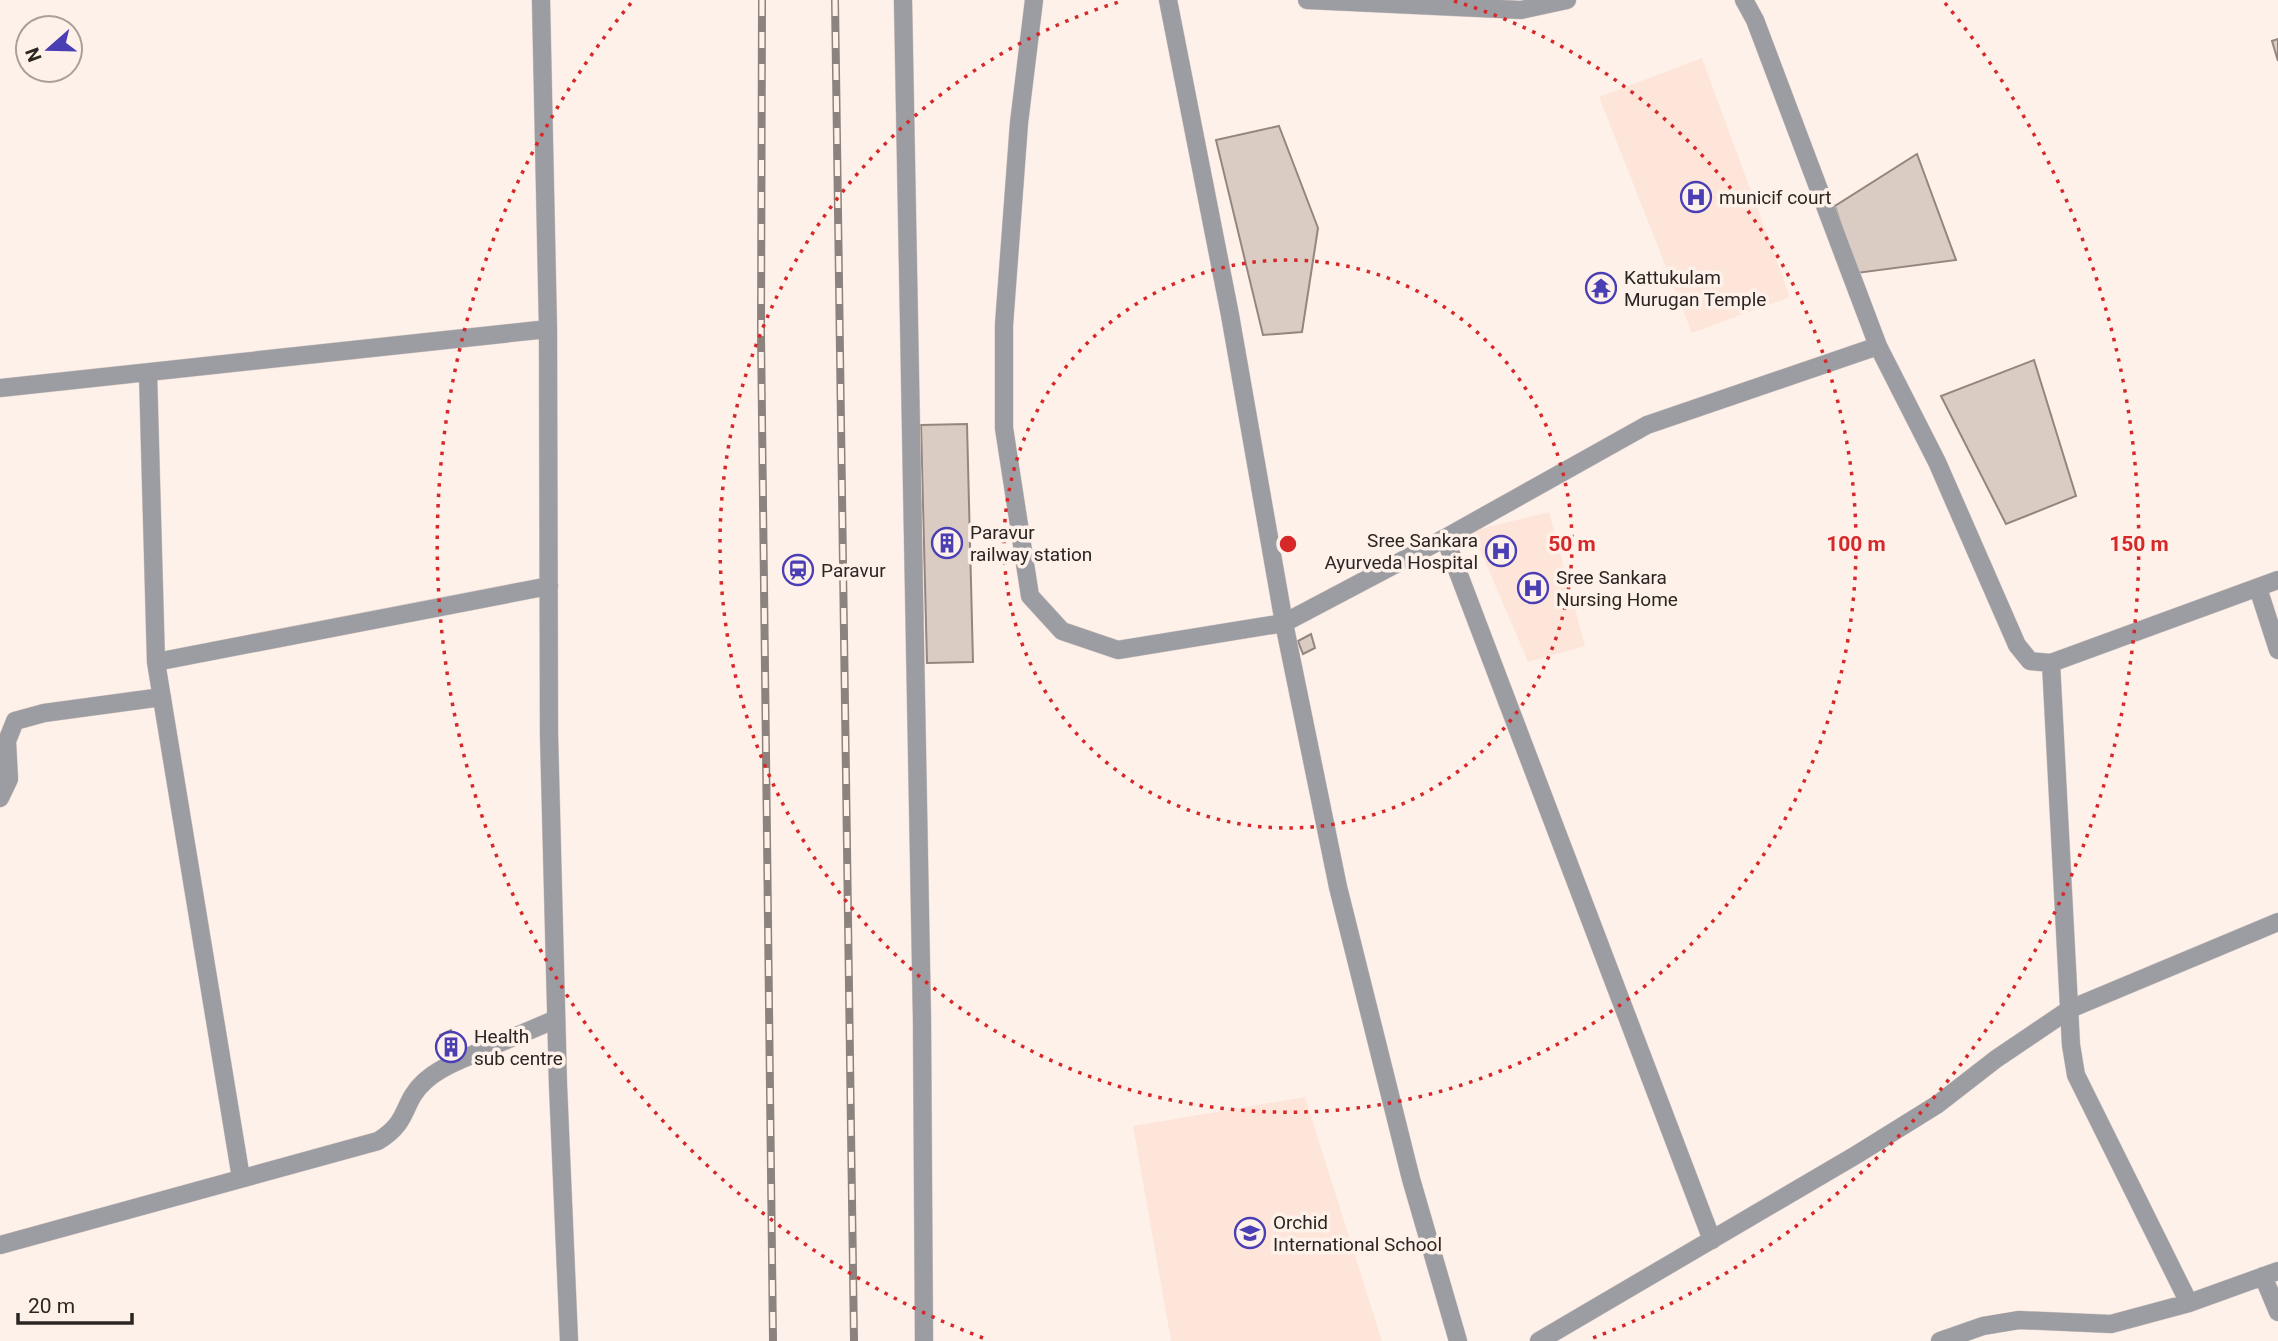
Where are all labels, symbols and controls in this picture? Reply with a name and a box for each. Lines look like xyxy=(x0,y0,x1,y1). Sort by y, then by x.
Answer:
north arrow xyxy=(14,14,84,84)
text: N xyxy=(20,44,47,65)
hospital icon: municif court xyxy=(1679,180,1713,214)
place label: municif court xyxy=(1719,186,1832,209)
place label: Kattukulam Murugan Temple xyxy=(1624,266,1766,311)
temple icon: Kattukulam Murugan Temple xyxy=(1584,271,1618,305)
place label: Paravur railway station xyxy=(970,521,1092,566)
building icon: Paravur railway station xyxy=(930,526,964,560)
place label: Sree Sankara Ayurveda Hospital xyxy=(1324,529,1478,574)
centre of rings xyxy=(1276,532,1300,556)
text: 50 m xyxy=(1548,532,1596,556)
text: 100 m xyxy=(1826,532,1886,556)
text: 150 m xyxy=(2109,532,2169,556)
hospital icon: Sree Sankara Ayurveda Hospital xyxy=(1484,534,1518,568)
station icon: Paravur xyxy=(781,553,815,587)
place label: Paravur xyxy=(821,559,886,582)
place label: Sree Sankara Nursing Home xyxy=(1556,566,1678,611)
hospital icon: Sree Sankara Nursing Home xyxy=(1516,571,1550,605)
place label: Health sub centre xyxy=(474,1025,563,1070)
building icon: Health sub centre xyxy=(434,1030,468,1064)
place label: Orchid International School xyxy=(1273,1211,1442,1256)
school or university icon: Orchid International School xyxy=(1233,1216,1267,1250)
scale bar xyxy=(18,1282,131,1326)
text: 20 m xyxy=(28,1294,75,1318)

